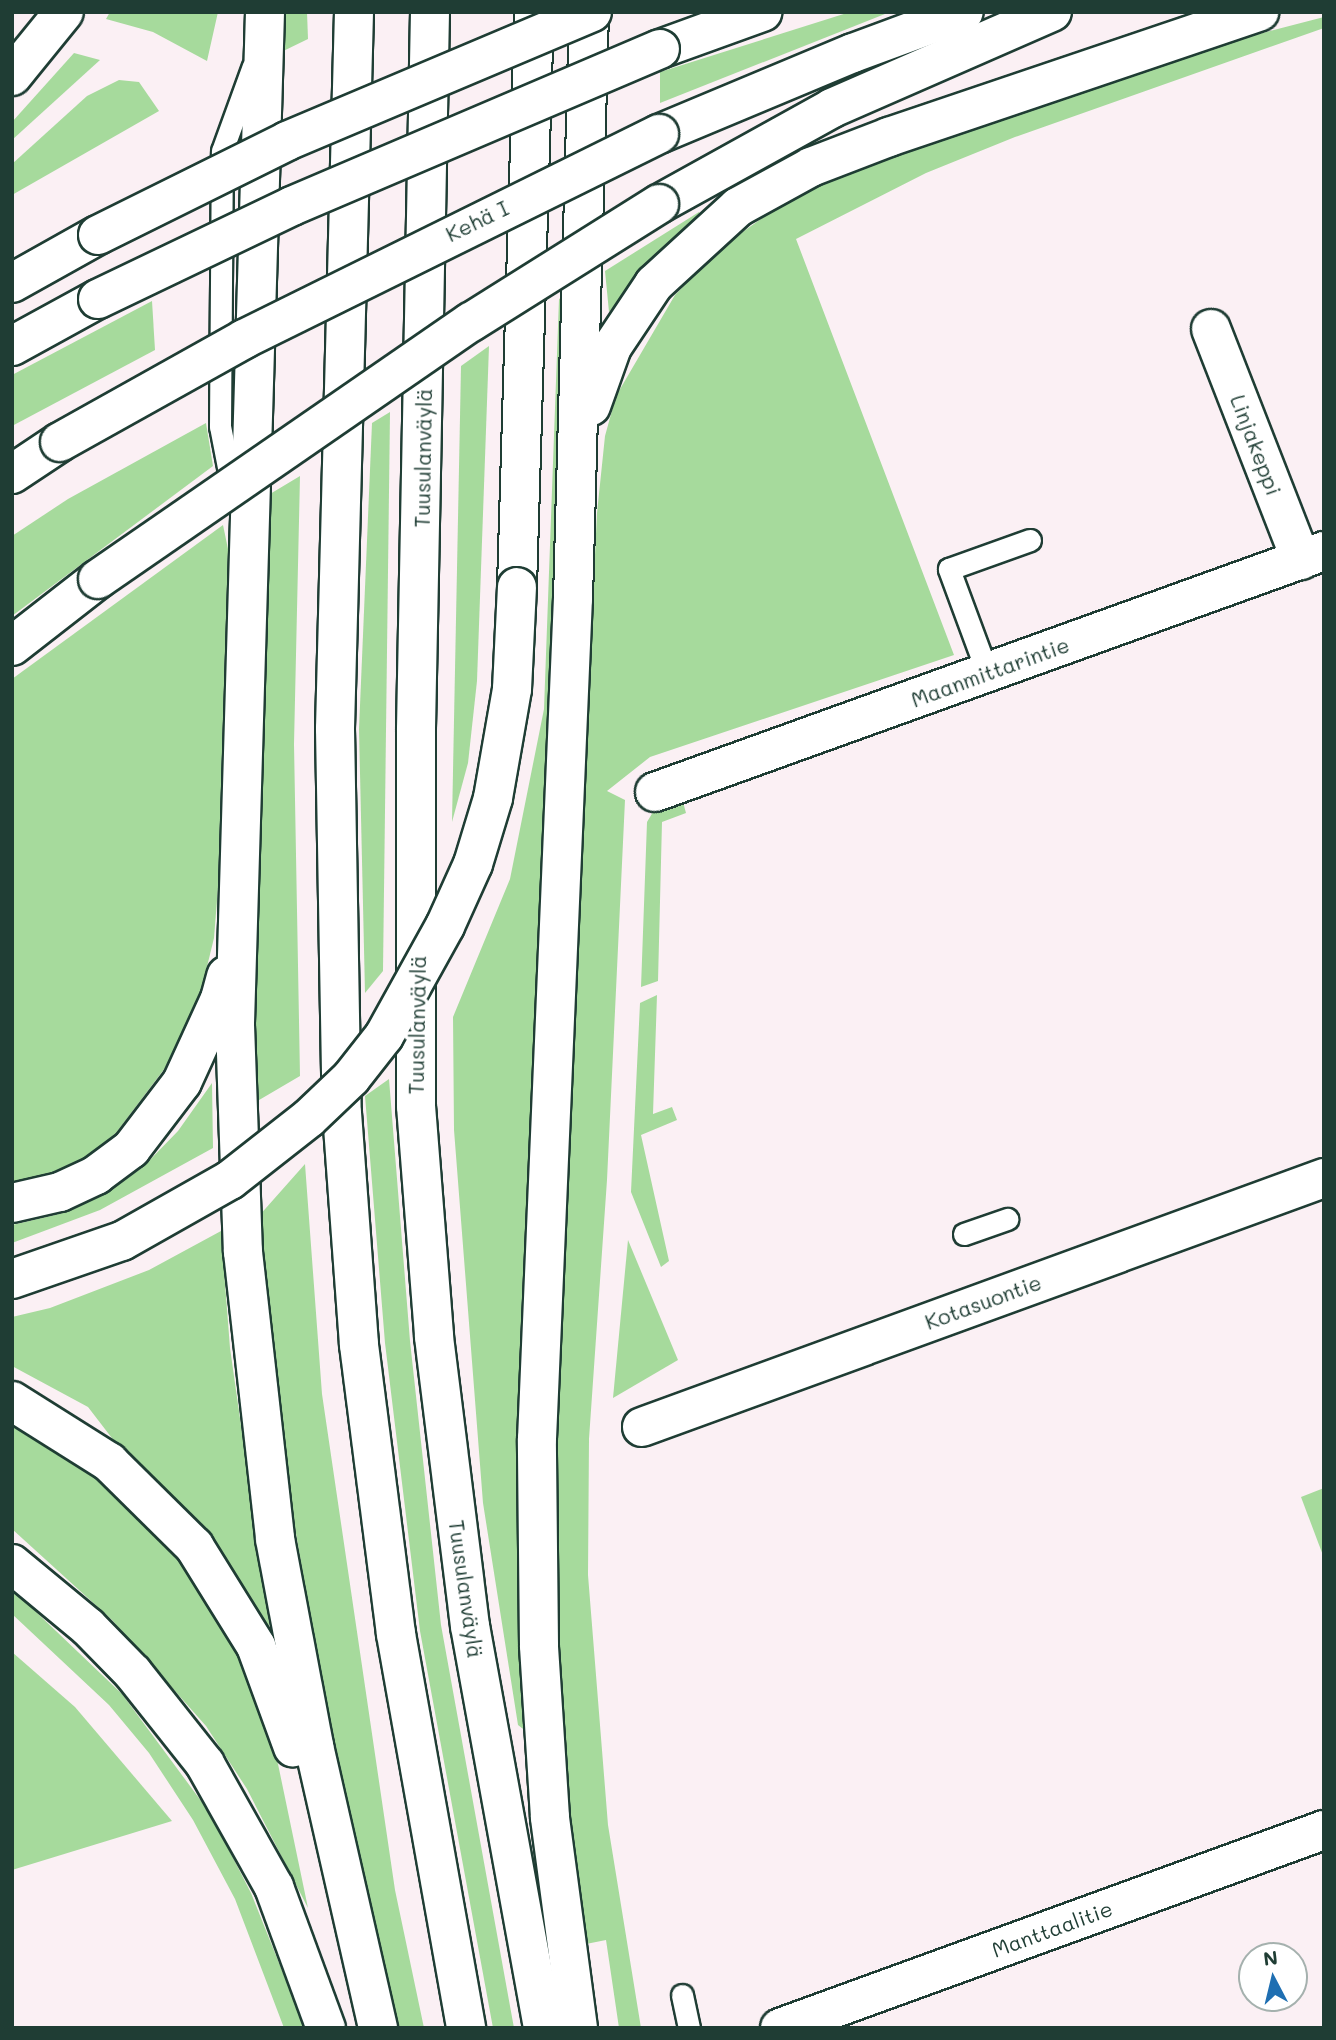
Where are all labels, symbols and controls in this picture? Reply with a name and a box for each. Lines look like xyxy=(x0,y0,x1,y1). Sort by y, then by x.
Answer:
street label: Kehä I xyxy=(442,195,512,247)
street label: Tuusulanväylä xyxy=(409,388,437,528)
street label: Linjakeppi xyxy=(1225,391,1287,499)
street label: Maanmittarintie xyxy=(907,632,1073,712)
street label: Tuusulanväylä xyxy=(403,955,431,1095)
street label: Kotasuontie xyxy=(921,1269,1045,1335)
street label: Tuusulanväylä xyxy=(444,1518,488,1660)
street label: Manttaalitie xyxy=(988,1896,1116,1962)
north arrow xyxy=(1238,1942,1308,2012)
text: N xyxy=(1262,1944,1279,1971)

